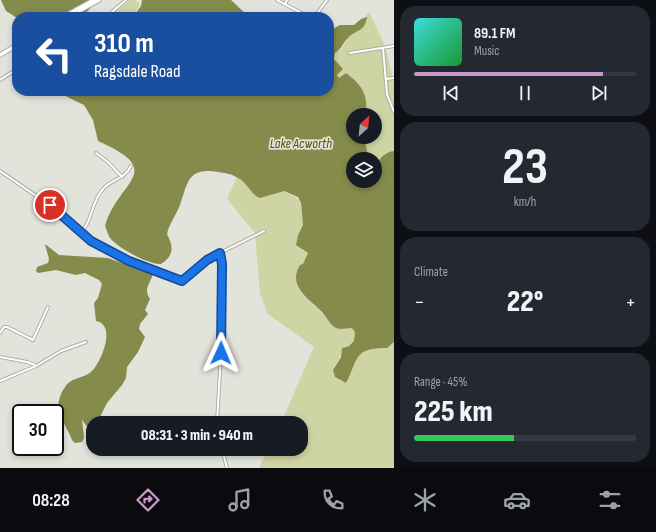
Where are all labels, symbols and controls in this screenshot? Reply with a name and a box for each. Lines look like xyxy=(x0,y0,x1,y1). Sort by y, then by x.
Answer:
text: 89.1 FM xyxy=(474,24,515,43)
text: 310 m xyxy=(94,27,154,60)
icon: left xyxy=(28,28,80,80)
text: Music xyxy=(474,43,499,59)
text: Ragsdale Road xyxy=(94,61,181,82)
icon: previous xyxy=(440,82,462,104)
icon: pause xyxy=(514,82,536,104)
icon: next xyxy=(588,82,610,104)
north arrow xyxy=(346,108,382,144)
map controls xyxy=(346,108,382,188)
water label: Lake Acworth xyxy=(270,135,332,152)
text: 23 xyxy=(502,136,548,199)
button: layers xyxy=(346,152,382,188)
pin xyxy=(33,188,67,222)
icon: arrive xyxy=(39,194,61,216)
text: km/h xyxy=(514,194,536,210)
text: Climate xyxy=(414,264,448,280)
text: 22° xyxy=(507,284,543,320)
text: − xyxy=(414,289,425,316)
text: + xyxy=(625,289,636,316)
position arrow xyxy=(200,332,242,374)
text: Range · 45% xyxy=(414,374,468,390)
text: 225 km xyxy=(414,394,493,430)
speed limit sign: 30 xyxy=(12,404,64,456)
text: 08:31 · 3 min · 940 m xyxy=(141,426,253,445)
icon: directions xyxy=(134,486,162,514)
icon: music xyxy=(226,486,254,514)
icon: phone xyxy=(319,486,347,514)
icon: climate xyxy=(411,486,439,514)
icon: car xyxy=(503,486,531,514)
icon: filters xyxy=(596,486,624,514)
text: 08:28 xyxy=(32,490,70,511)

